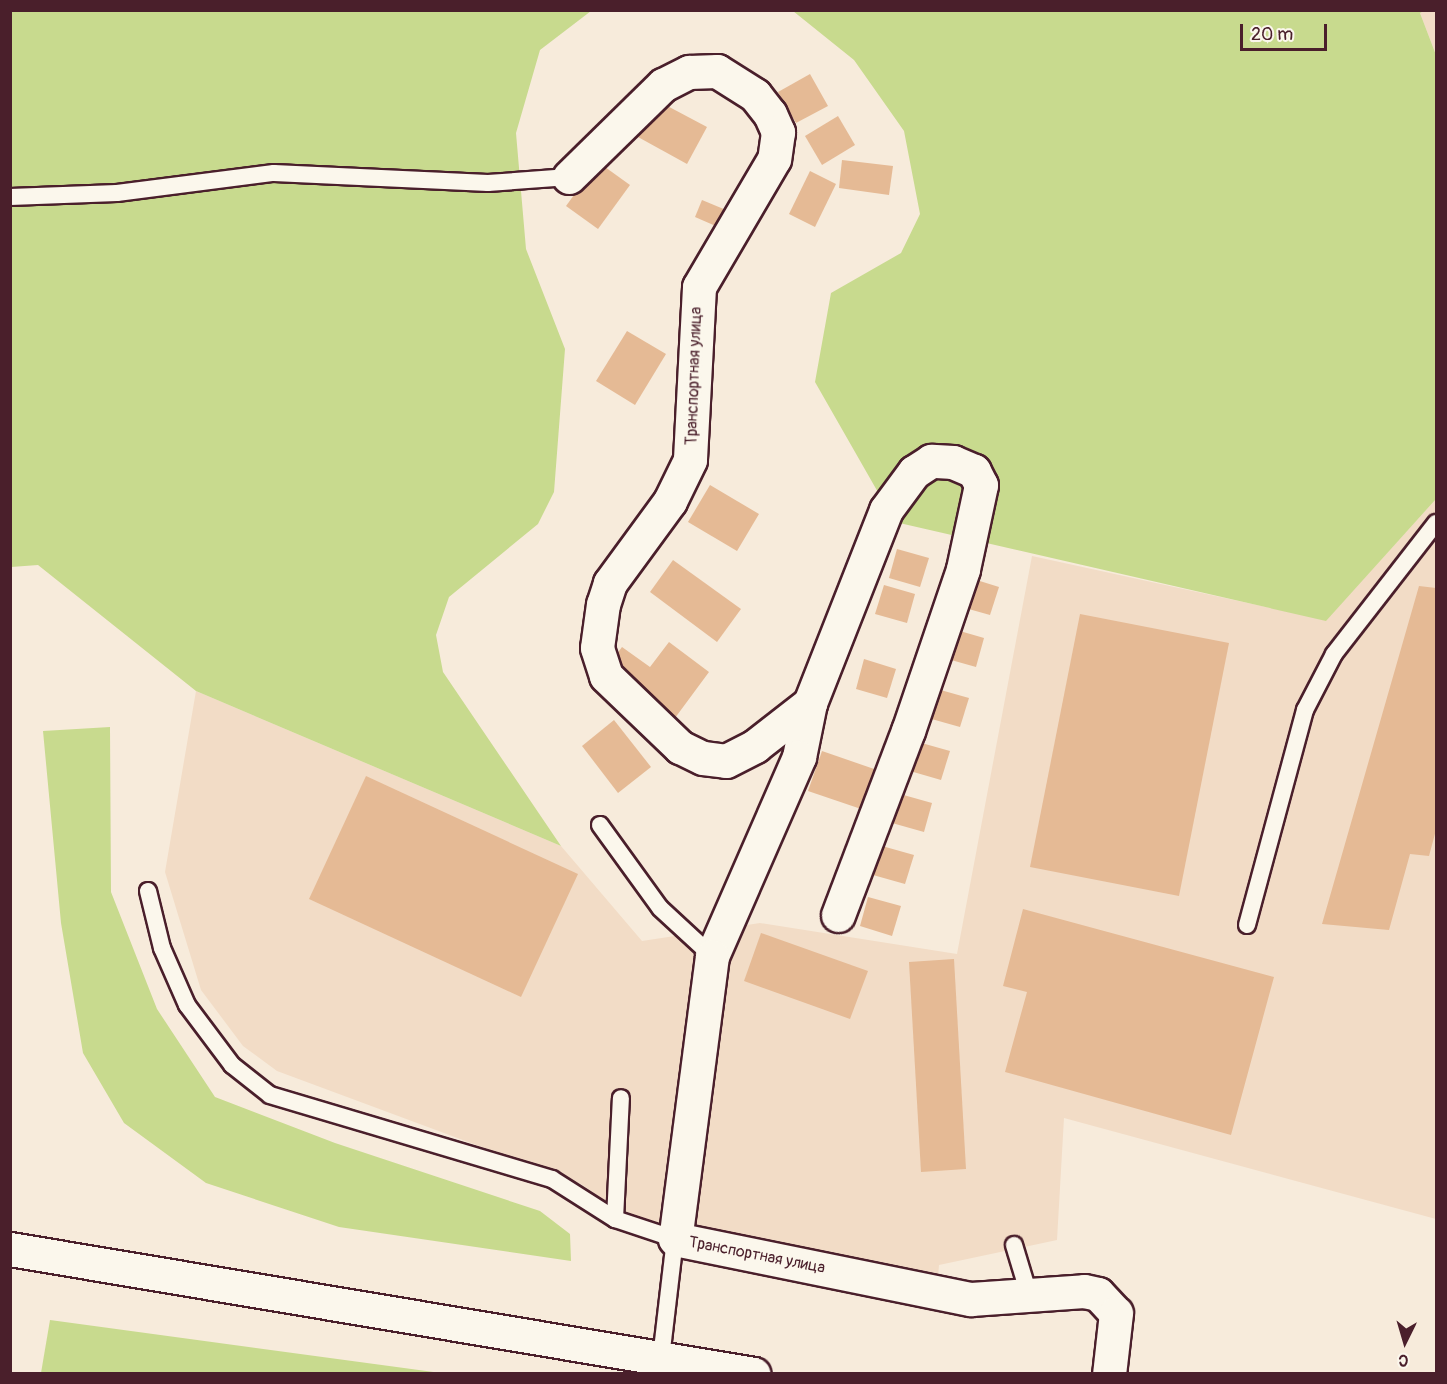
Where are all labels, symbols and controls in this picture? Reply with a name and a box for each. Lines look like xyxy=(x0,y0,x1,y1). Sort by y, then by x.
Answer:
scale bar xyxy=(1243,12,1330,50)
text: 20 m xyxy=(1251,23,1293,46)
street label: Транспортная улица xyxy=(682,306,706,446)
street label: Транспортная улица xyxy=(687,1232,827,1278)
north arrow xyxy=(1375,1312,1435,1372)
text: С xyxy=(1398,1350,1409,1370)

